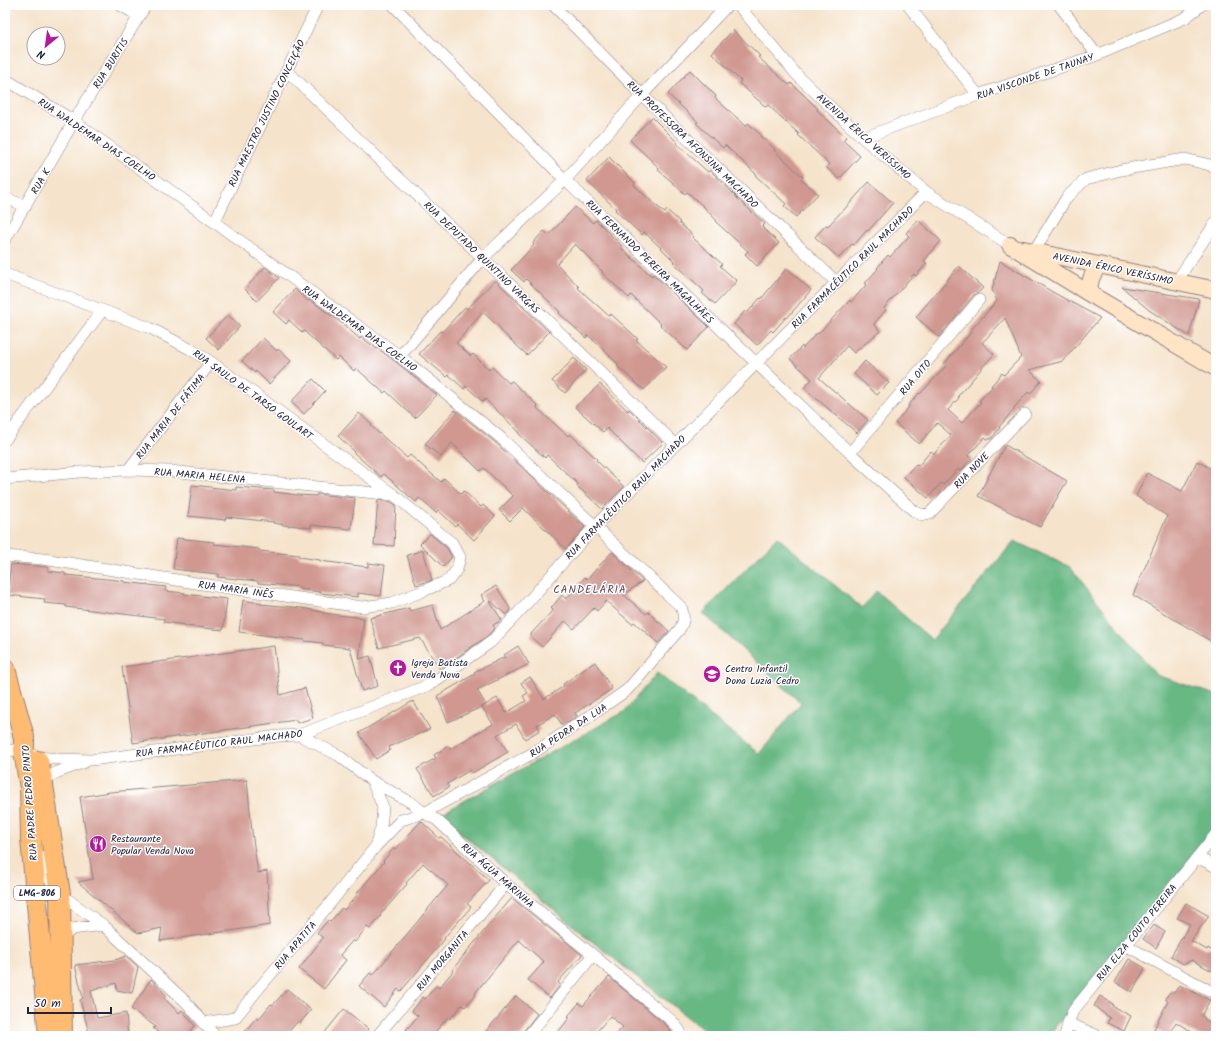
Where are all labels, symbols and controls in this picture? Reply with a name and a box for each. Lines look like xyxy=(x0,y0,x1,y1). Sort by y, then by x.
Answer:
north arrow xyxy=(26,26,66,66)
street label: RUA BURITIS xyxy=(89,35,133,92)
street label: RUA MAESTRO JUSTINO CONCEIÇÃO xyxy=(224,37,310,190)
text: N xyxy=(34,44,49,63)
street label: RUA VISCONDE DE TAUNAY xyxy=(974,49,1097,105)
street label: RUA PROFESSORA AFONSINA MACHADO xyxy=(623,77,762,212)
street label: AVENIDA ÉRICO VERISSIMO xyxy=(812,90,914,184)
street label: RUA WALDEMAR DIAS COELHO xyxy=(35,94,158,185)
street label: RUA K xyxy=(27,165,55,198)
street label: RUA FERNANDO PEREIRA MAGALHÃES xyxy=(582,196,717,328)
street label: RUA DEPUTADO QUINTINO VARGAS xyxy=(420,198,543,318)
street label: RUA FARMACÊUTICO RAUL MACHADO xyxy=(788,203,918,333)
street label: AVENIDA ÉRICO VERÍSSIMO xyxy=(1051,248,1174,290)
street label: RUA WALDEMAR DIAS COELHO xyxy=(299,282,420,376)
street label: RUA SAULO DE TARSO GOULART xyxy=(189,346,317,445)
street label: RUA OITO xyxy=(896,356,936,399)
street label: RUA MARIA DE FÁTIMA xyxy=(132,370,209,463)
street label: RUA FARMACÊUTICO RAUL MACHADO xyxy=(562,432,690,564)
street label: RUA NOVE xyxy=(950,448,994,493)
street label: RUA MARIA HELENA xyxy=(154,464,246,488)
street label: RUA MARIA INÊS xyxy=(197,577,275,603)
district label: CANDELÁRIA xyxy=(553,581,627,599)
place label: Igreja Batista Venda Nova xyxy=(411,655,468,683)
church icon: Igreja Batista Venda Nova xyxy=(388,658,408,678)
place label: Centro Infantil Dona Luzia Cedro xyxy=(725,661,800,689)
school or university icon: Centro Infantil Dona Luzia Cedro xyxy=(702,664,722,684)
street label: RUA PEDRA DA LUA xyxy=(527,700,610,762)
street label: RUA FARMACÊUTICO RAUL MACHADO xyxy=(135,726,304,762)
street label: RUA PADRE PEDRO PINTO xyxy=(18,744,42,861)
place label: Restaurante Popular Venda Nova xyxy=(111,831,194,859)
restaurant icon: Restaurante Popular Venda Nova xyxy=(88,834,108,854)
street label: RUA ÁGUA MARINHA xyxy=(457,839,538,912)
street label: RUA ELZA COUTO PEREIRA xyxy=(1092,881,1181,985)
road number: LMG-806 xyxy=(14,886,60,900)
street label: RUA APATITA xyxy=(271,918,321,974)
street label: RUA MORGANITA xyxy=(412,927,473,995)
scale bar xyxy=(28,989,111,1015)
text: 50 m xyxy=(34,994,61,1013)

